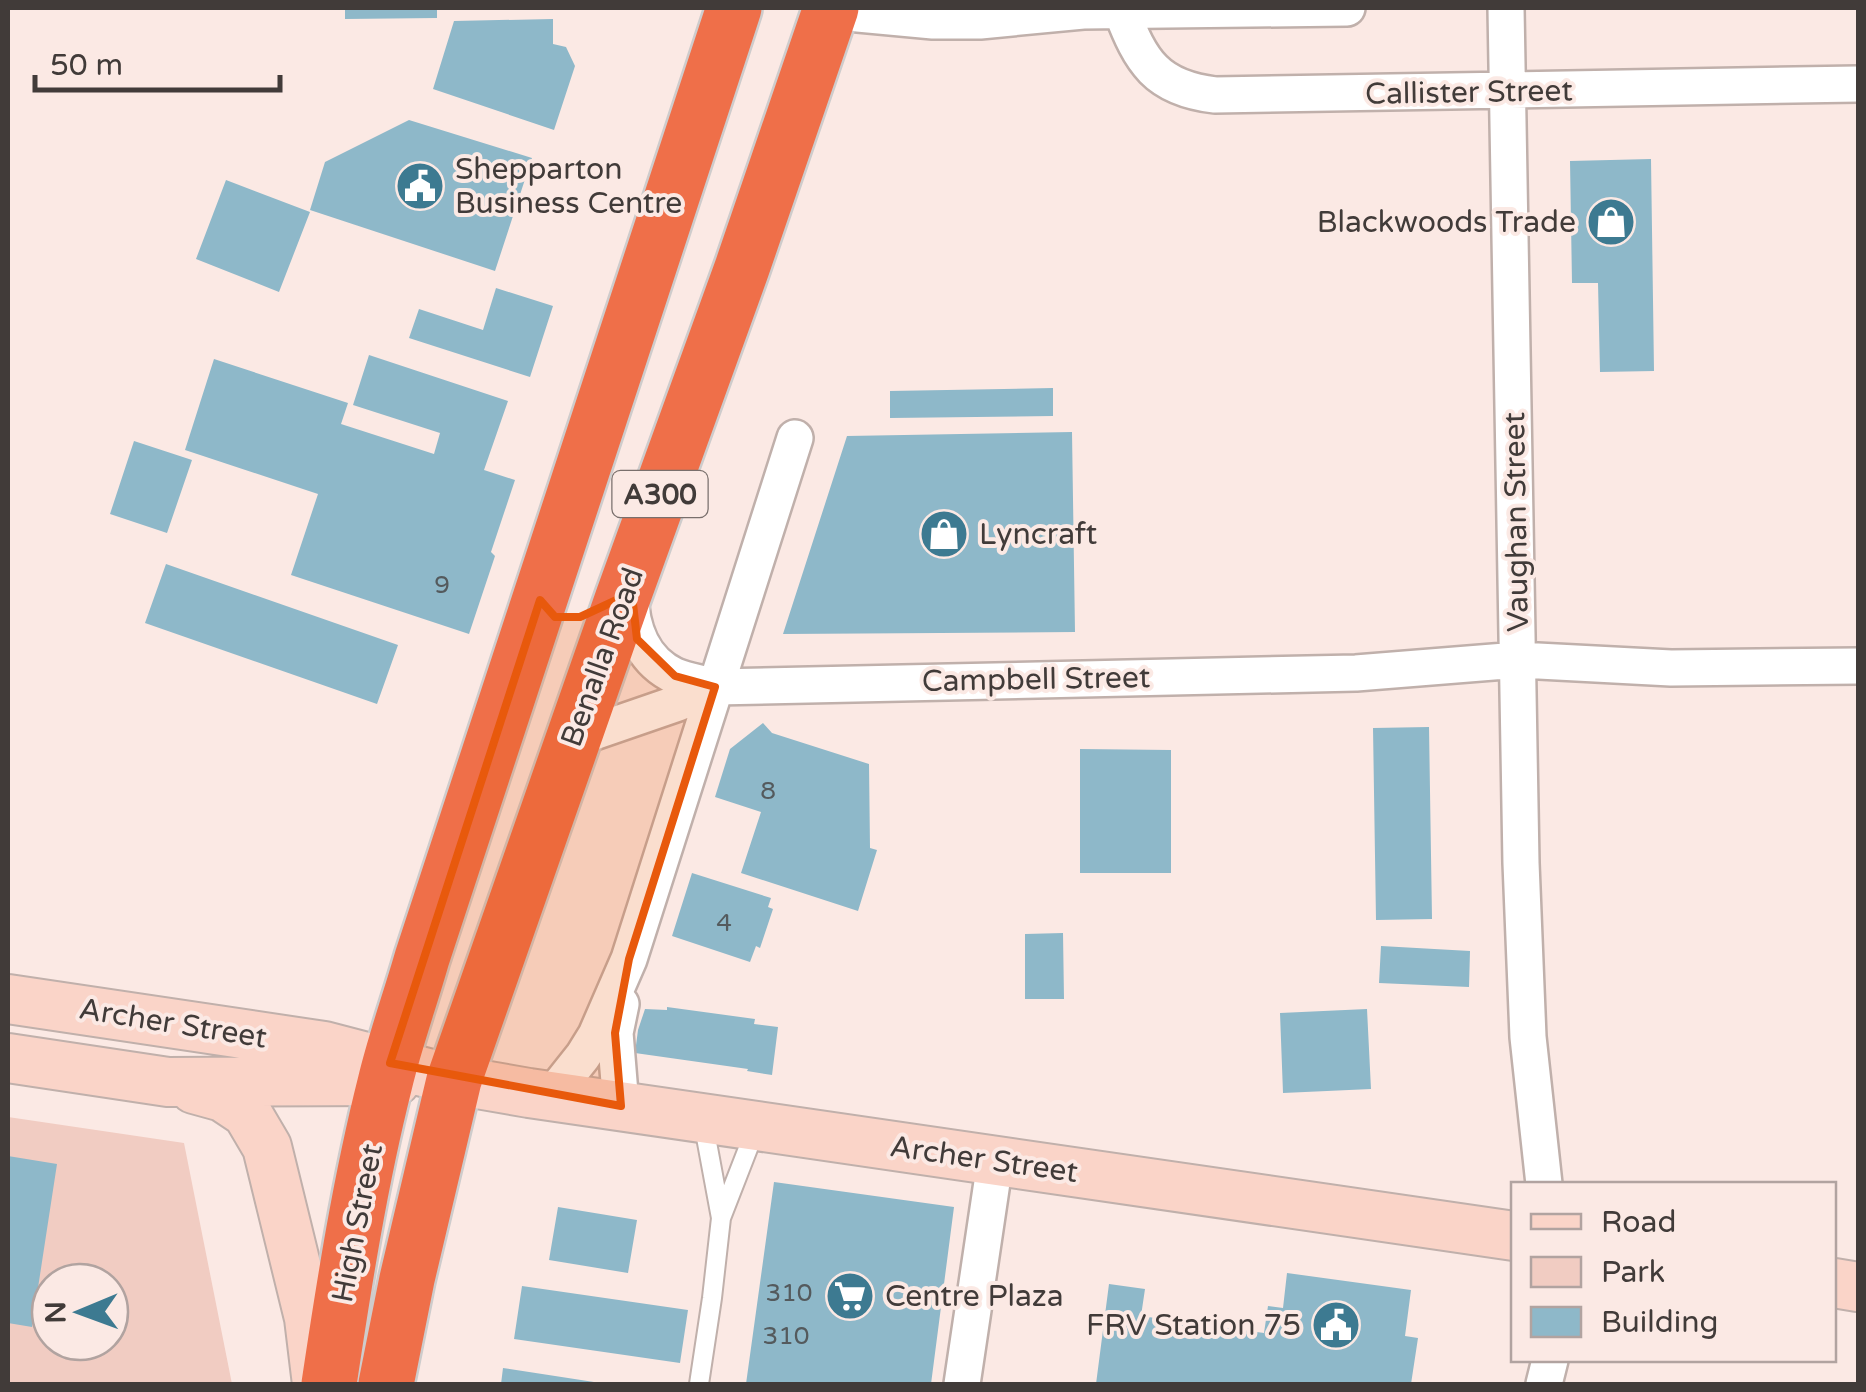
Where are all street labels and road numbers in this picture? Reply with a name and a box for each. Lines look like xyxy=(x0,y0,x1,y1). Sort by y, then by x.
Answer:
street label: Callister Street xyxy=(1365,72,1573,113)
street label: Vaughan Street xyxy=(1496,412,1537,632)
road number: A300 xyxy=(612,471,708,517)
street label: Benalla Road xyxy=(553,563,652,752)
street label: Campbell Street xyxy=(921,659,1151,700)
street label: Archer Street xyxy=(76,990,269,1057)
street label: Archer Street xyxy=(888,1128,1080,1191)
street label: High Street xyxy=(324,1141,391,1305)

